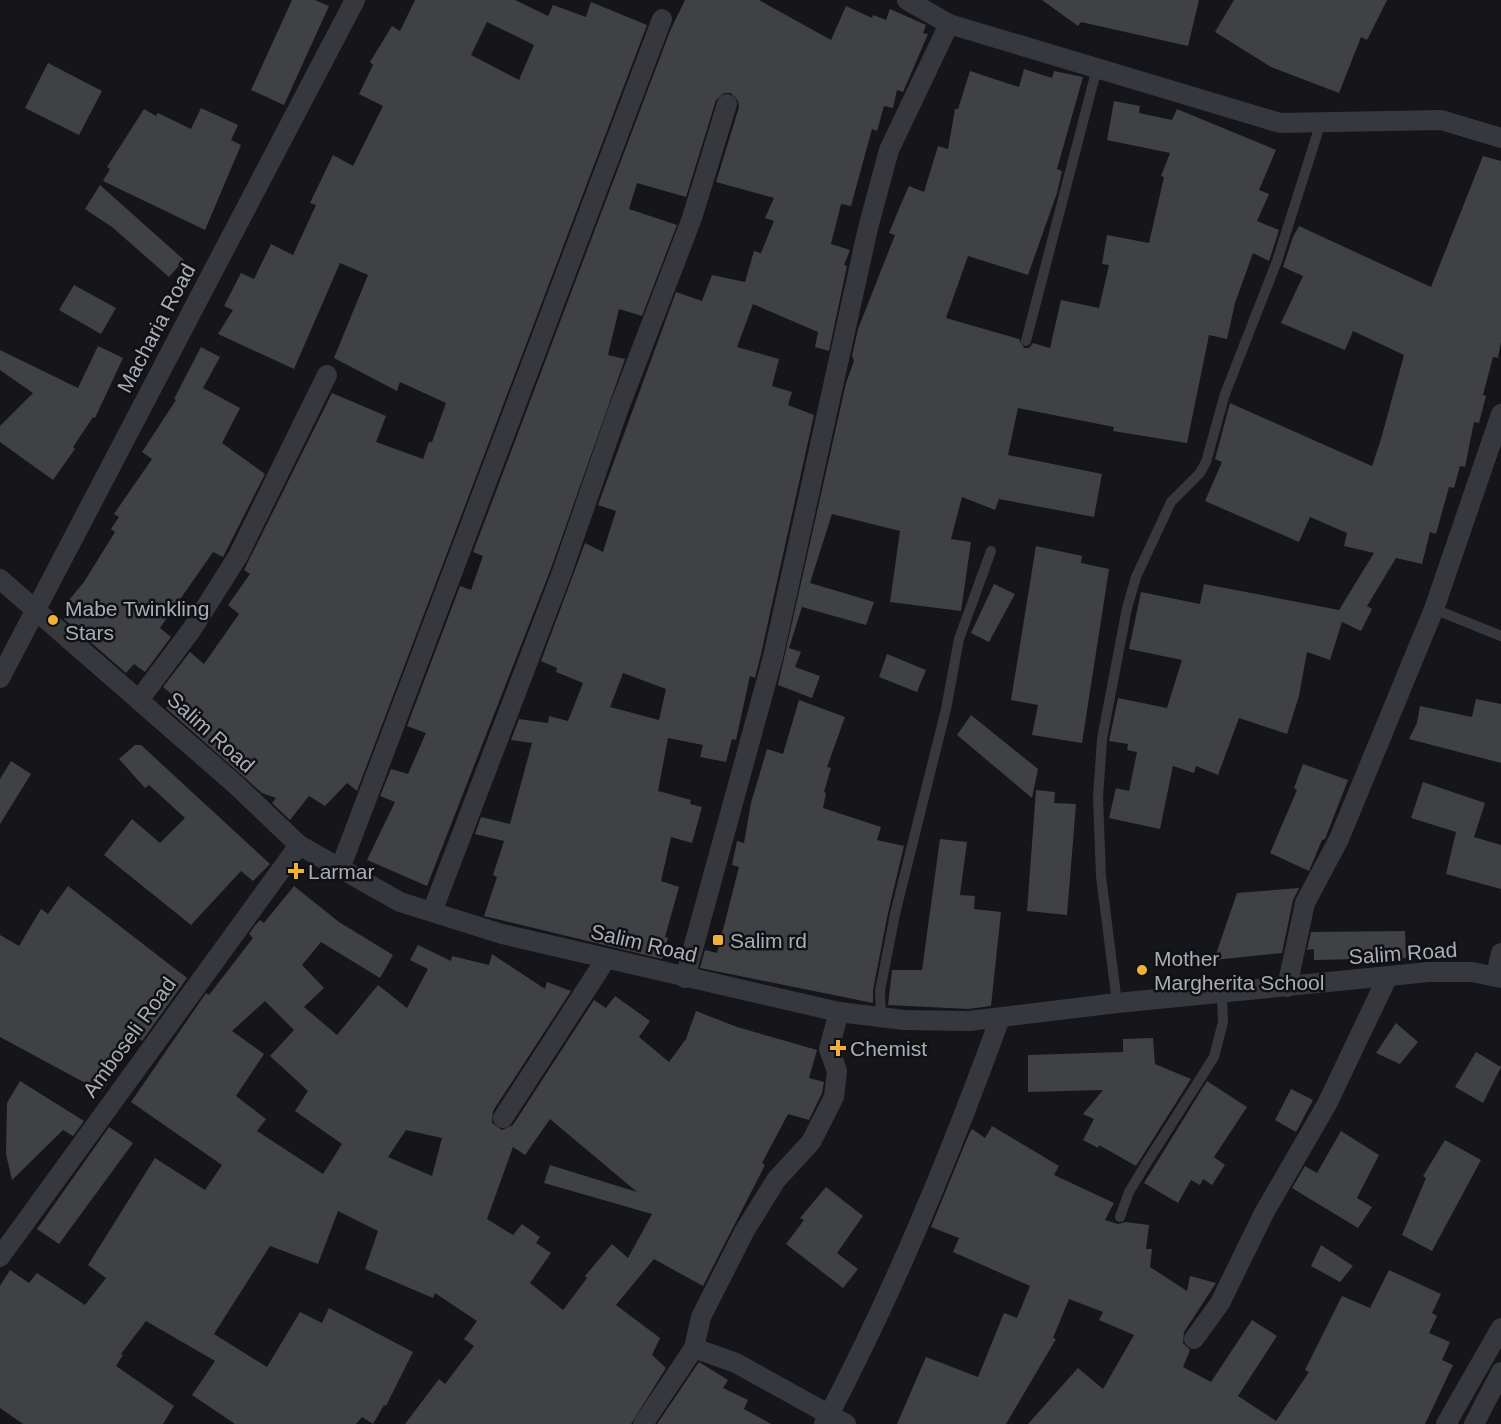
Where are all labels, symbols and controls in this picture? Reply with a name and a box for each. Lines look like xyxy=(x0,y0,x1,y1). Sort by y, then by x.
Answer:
street label: Macharia Road xyxy=(112,260,200,396)
place label: Mabe Twinkling Stars xyxy=(65,597,209,644)
marker: Mabe Twinkling Stars xyxy=(46,613,60,627)
street label: Salim Road xyxy=(163,687,259,777)
place label: Larmar xyxy=(308,860,375,883)
marker: Larmar xyxy=(289,864,303,878)
street label: Salim Road xyxy=(589,920,699,966)
place label: Salim rd xyxy=(730,929,807,952)
marker: Salim rd xyxy=(711,933,725,947)
street label: Salim Road xyxy=(1348,938,1458,968)
place label: Mother Margherita School xyxy=(1154,947,1324,994)
marker: Mother Margherita School xyxy=(1135,963,1149,977)
street label: Amboseli Road xyxy=(78,973,180,1101)
place label: Chemist xyxy=(850,1037,927,1060)
marker: Chemist xyxy=(831,1041,845,1055)

